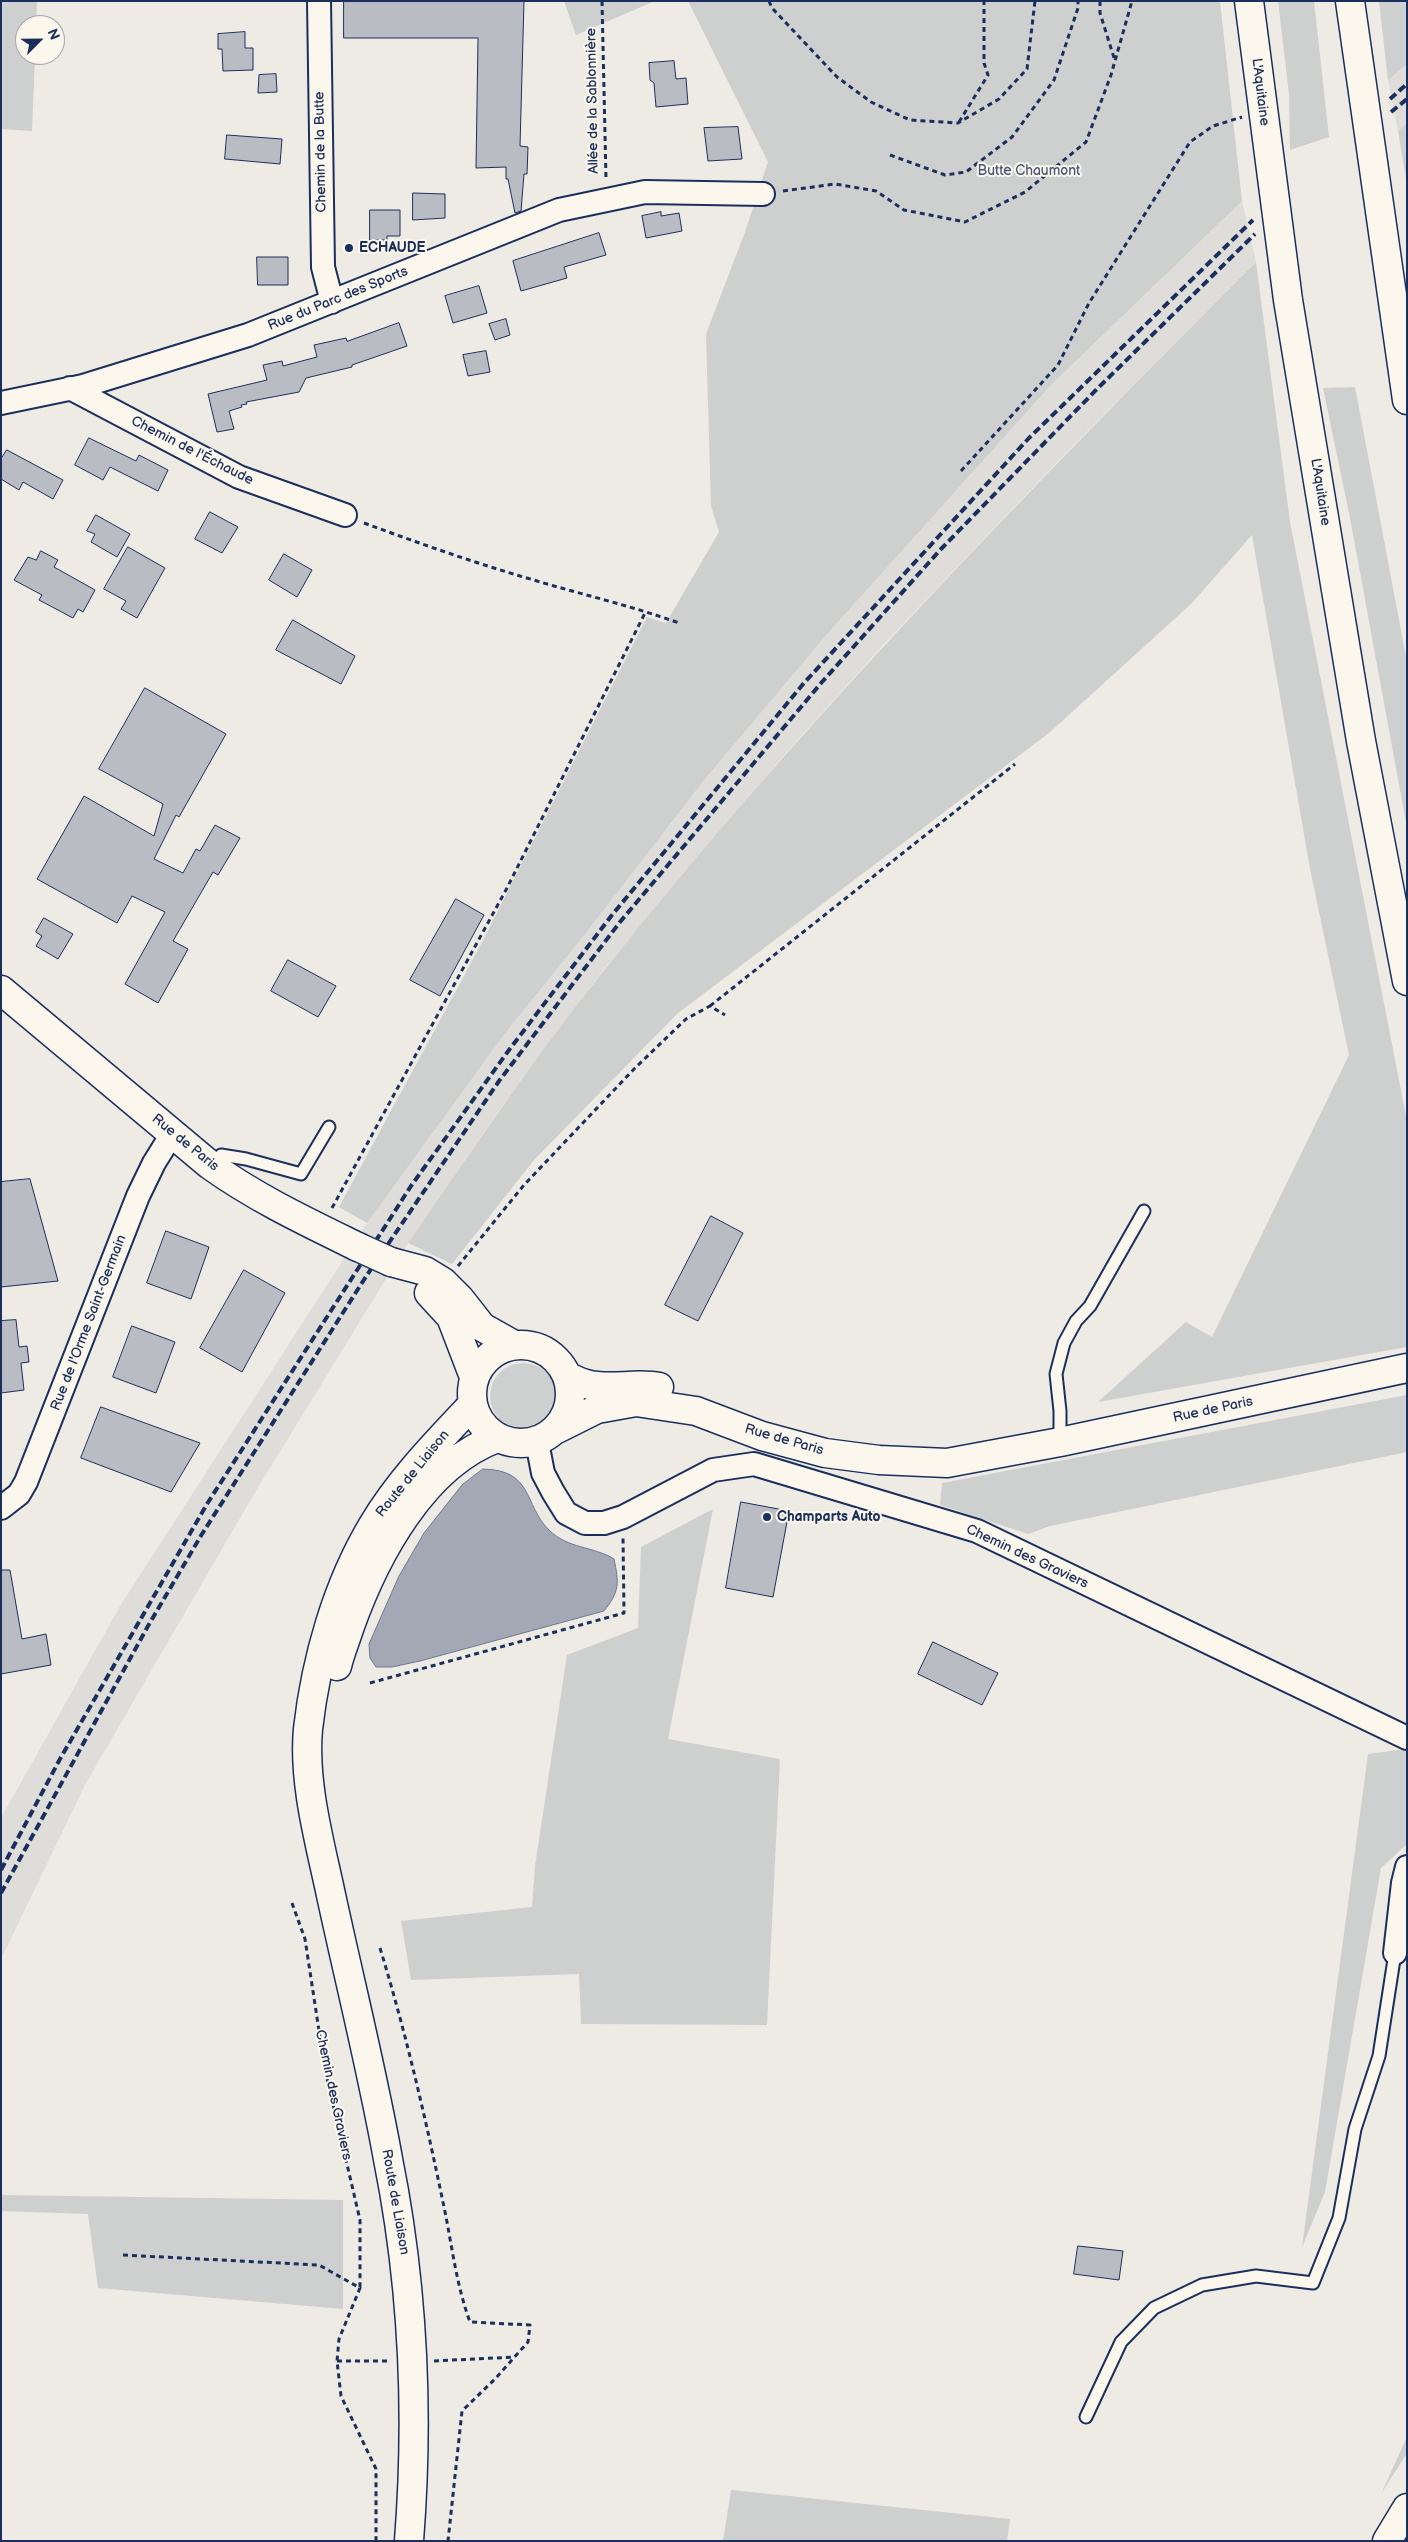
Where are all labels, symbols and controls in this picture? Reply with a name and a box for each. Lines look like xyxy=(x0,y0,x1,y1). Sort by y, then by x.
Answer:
north arrow xyxy=(15,15,65,65)
text: N xyxy=(43,26,63,42)
street label: Allée de la Sablonnière xyxy=(583,28,603,174)
street label: L'Aquitaine xyxy=(1248,57,1272,127)
street label: Chemin de la Butte xyxy=(312,91,330,213)
park label: Butte Chaumont xyxy=(978,163,1080,179)
place label: ECHAUDE xyxy=(359,240,426,256)
marker: ECHAUDE xyxy=(343,242,355,254)
street label: Rue du Parc des Sports xyxy=(266,263,410,335)
street label: Chemin de l'Échaude xyxy=(128,413,256,489)
street label: L'Aquitaine xyxy=(1306,457,1334,527)
street label: Rue de Paris xyxy=(148,1111,222,1175)
street label: Rue de l'Orme Saint-Germain xyxy=(48,1233,130,1413)
street label: Rue de Paris xyxy=(1171,1393,1255,1427)
street label: Rue de Paris xyxy=(743,1421,825,1459)
street label: Route de Liaison xyxy=(373,1427,453,1521)
place label: Champarts Auto xyxy=(777,1509,880,1525)
marker: Champarts Auto xyxy=(761,1511,773,1523)
street label: Chemin des Graviers xyxy=(963,1521,1091,1593)
street label: Chemin des Graviers xyxy=(311,2028,355,2162)
street label: Route de Liaison xyxy=(377,2148,413,2256)

